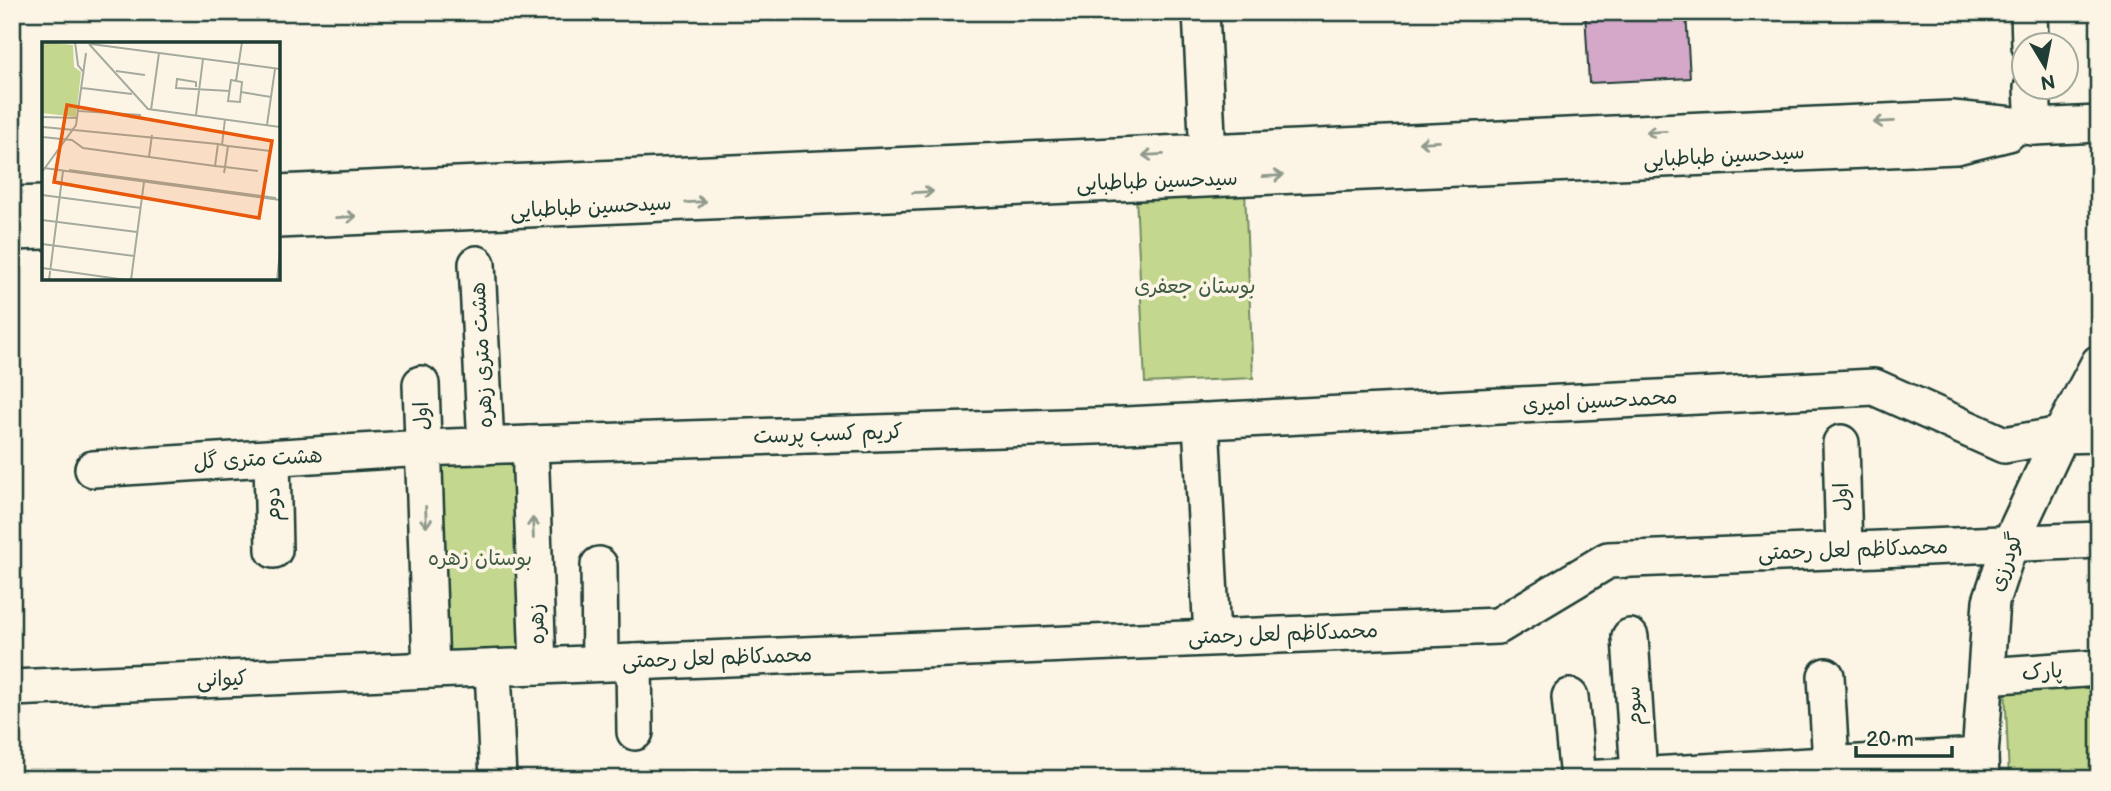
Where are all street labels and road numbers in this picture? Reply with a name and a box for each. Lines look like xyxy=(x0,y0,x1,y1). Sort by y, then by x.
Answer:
street label: سیدحسین طباطبایی xyxy=(1643,139,1805,174)
street label: سیدحسین طباطبایی xyxy=(1076,166,1238,197)
street label: سیدحسین طباطبایی xyxy=(510,190,672,225)
street label: هشت متری زهره xyxy=(466,281,498,429)
street label: محمدحسین امیری xyxy=(1522,384,1678,418)
street label: اول xyxy=(409,401,435,431)
street label: کریم کسب پرست xyxy=(753,419,903,452)
street label: هشت متری گل xyxy=(193,443,323,475)
street label: اول xyxy=(1829,482,1855,512)
street label: دوم xyxy=(260,487,289,521)
street label: گودرزی xyxy=(1984,529,2028,595)
street label: محمدکاظم لعل رحمتی xyxy=(1758,534,1949,569)
street label: زهره xyxy=(524,603,550,645)
street label: محمدکاظم لعل رحمتی xyxy=(1188,618,1379,653)
street label: محمدکاظم لعل رحمتی xyxy=(622,642,813,677)
street label: پارک xyxy=(2021,658,2063,686)
street label: کیوانی xyxy=(196,666,248,693)
street label: سوم xyxy=(1620,685,1651,727)

